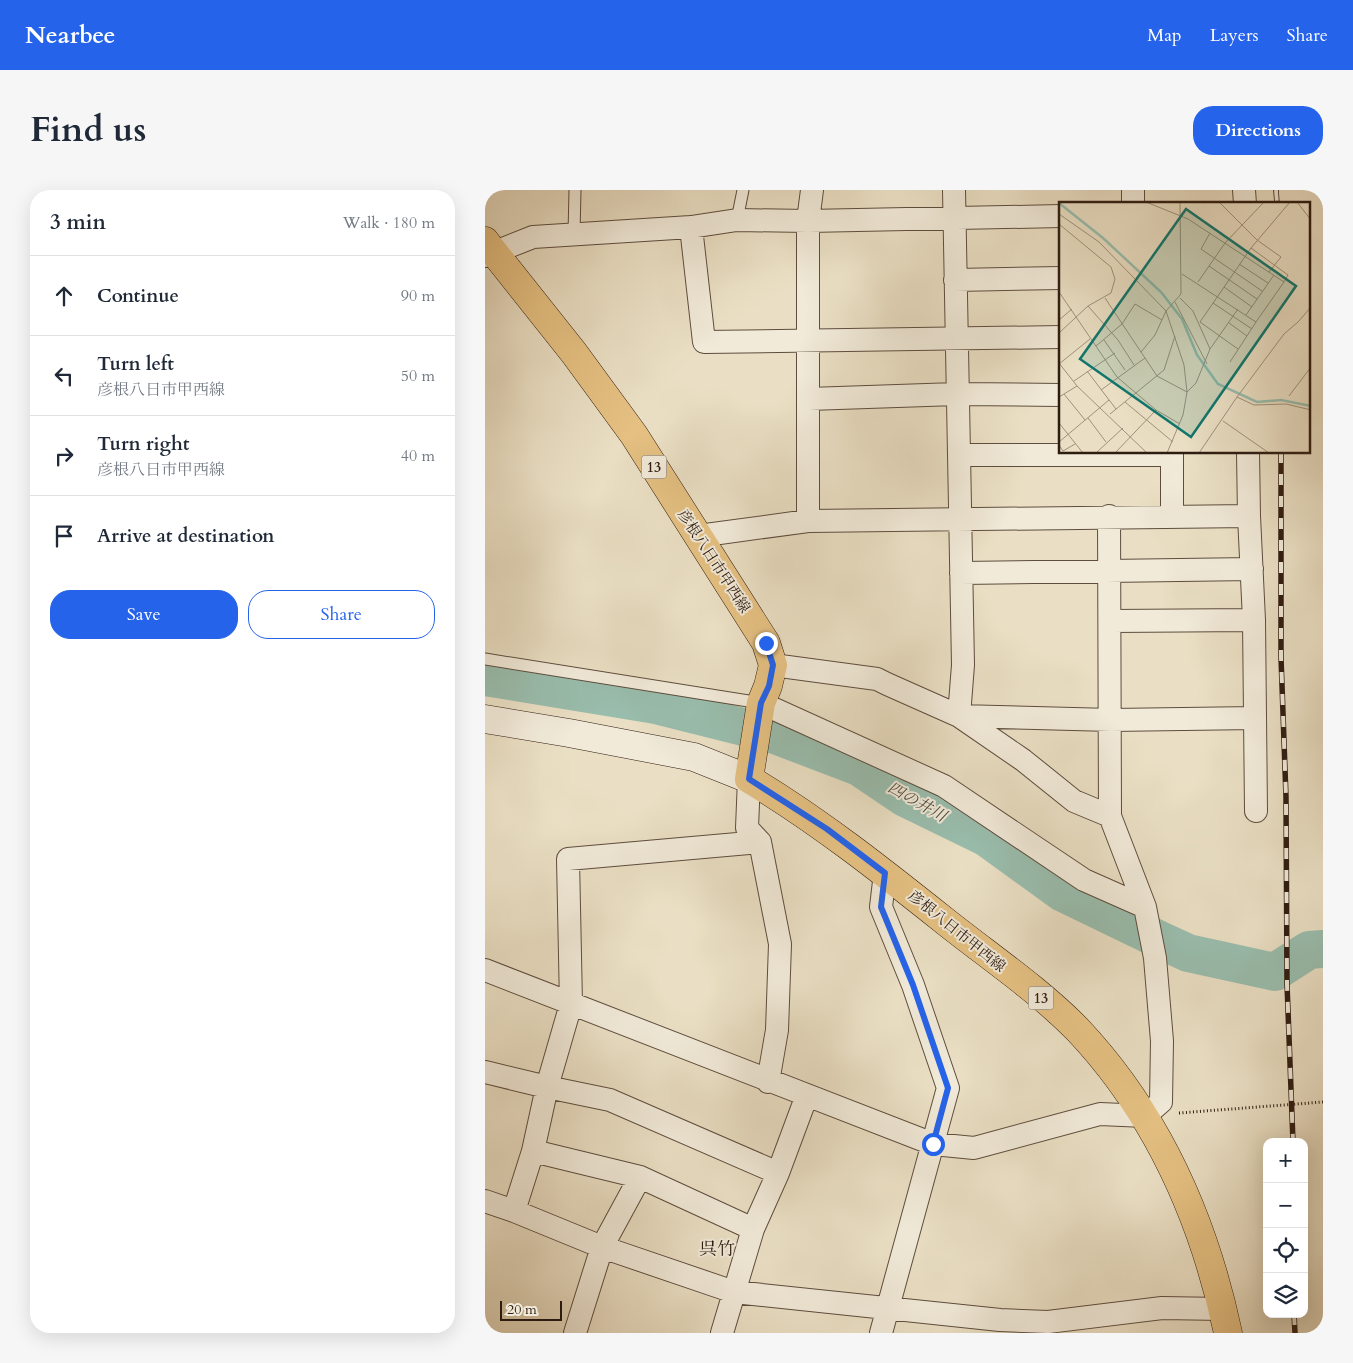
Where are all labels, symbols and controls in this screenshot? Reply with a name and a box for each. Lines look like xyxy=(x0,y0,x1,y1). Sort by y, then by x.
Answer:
text: Nearbee xyxy=(25,19,115,52)
text: Map xyxy=(1147,23,1182,48)
text: Layers xyxy=(1210,23,1259,48)
text: Share xyxy=(1287,23,1328,48)
text: Find us xyxy=(30,106,146,154)
button: Directions xyxy=(1193,106,1323,155)
inset map xyxy=(1059,202,1311,454)
text: 3 min xyxy=(50,208,106,237)
text: Walk · 180 m xyxy=(343,212,435,234)
icon: ahead xyxy=(50,282,78,310)
text: Continue xyxy=(97,283,179,309)
text: 90 m xyxy=(401,285,435,307)
text: Turn left xyxy=(97,351,174,377)
icon: left xyxy=(50,362,78,390)
text: 50 m xyxy=(401,365,435,387)
text: 彦根八日市甲西線 xyxy=(97,379,225,401)
text: Turn right xyxy=(97,431,189,457)
icon: right xyxy=(50,442,78,470)
text: 40 m xyxy=(401,445,435,467)
road number: 13 xyxy=(641,456,667,478)
text: 彦根八日市甲西線 xyxy=(97,459,225,481)
street label: 彦根八日市甲西線 xyxy=(673,505,755,617)
icon: arrive xyxy=(50,522,78,550)
text: Arrive at destination xyxy=(97,523,274,549)
button: Save xyxy=(50,590,238,639)
button: Share xyxy=(248,590,435,639)
route end xyxy=(755,632,778,655)
water label: 四の井川 xyxy=(884,777,952,828)
street label: 彦根八日市甲西線 xyxy=(904,885,1010,977)
road number: 13 xyxy=(1029,986,1053,1010)
route start xyxy=(922,1133,945,1156)
map controls xyxy=(1263,1138,1308,1318)
button: + xyxy=(1263,1138,1308,1183)
button: − xyxy=(1263,1183,1308,1228)
button: locate xyxy=(1263,1228,1308,1273)
district label: 呉竹 xyxy=(699,1237,735,1262)
button: layers xyxy=(1263,1273,1308,1318)
scale bar xyxy=(500,1298,563,1321)
text: 20 m xyxy=(507,1300,537,1319)

